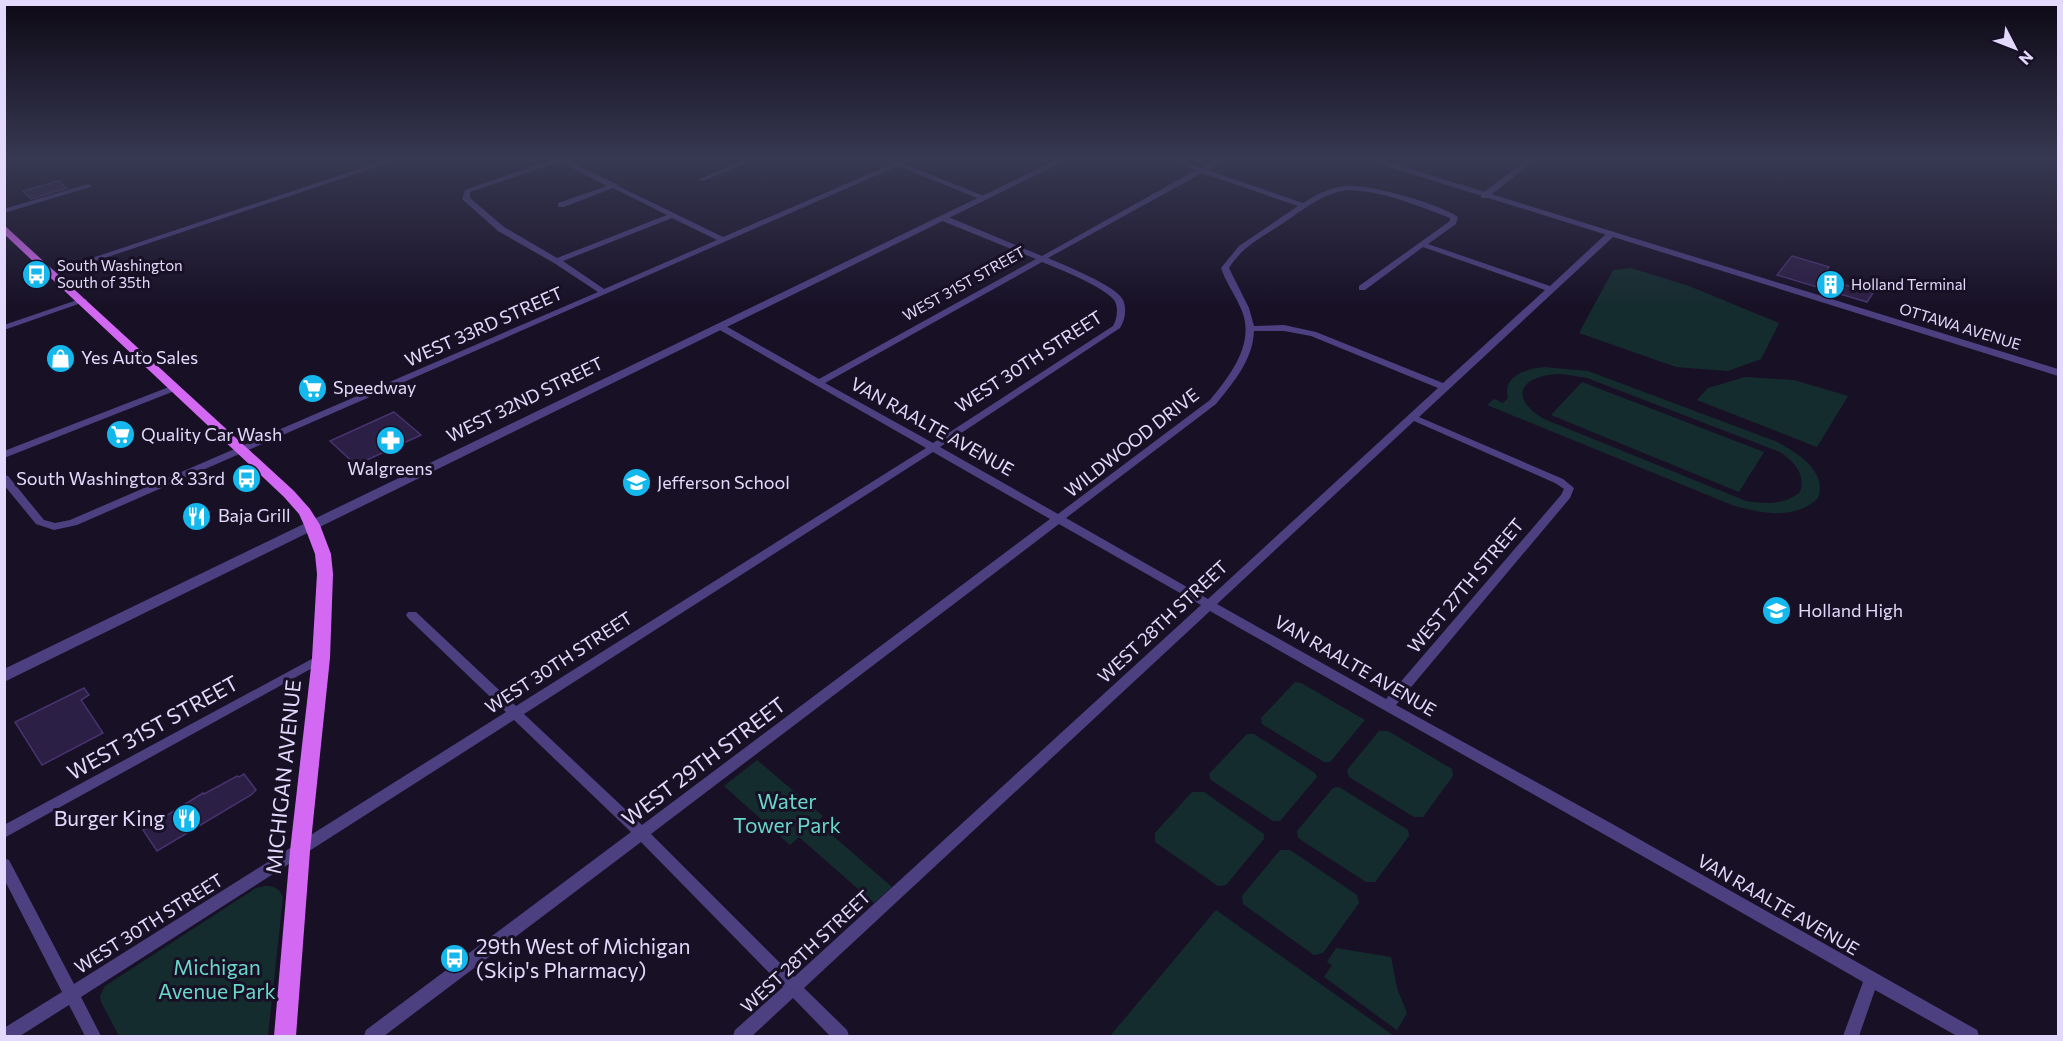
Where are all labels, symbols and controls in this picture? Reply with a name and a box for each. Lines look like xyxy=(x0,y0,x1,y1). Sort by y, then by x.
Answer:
north arrow xyxy=(1985,18,2045,78)
text: N xyxy=(2015,48,2038,69)
street label: WEST 31ST STREET xyxy=(899,242,1028,324)
place label: South Washington South of 35th xyxy=(57,256,183,291)
bus stop icon: South Washington South of 35th xyxy=(20,259,52,291)
building icon: Holland Terminal xyxy=(1814,269,1846,301)
place label: Holland Terminal xyxy=(1851,275,1966,293)
street label: WEST 33RD STREET xyxy=(401,281,566,371)
street label: OTTAWA AVENUE xyxy=(1897,299,2023,353)
street label: WEST 30TH STREET xyxy=(951,305,1106,417)
shop icon: Yes Auto Sales xyxy=(44,342,76,374)
place label: Yes Auto Sales xyxy=(81,346,198,368)
street label: WEST 32ND STREET xyxy=(443,352,607,447)
supermarket icon: Speedway xyxy=(296,372,328,404)
street label: VAN RAALTE AVENUE xyxy=(847,372,1018,480)
place label: Speedway xyxy=(333,376,416,398)
street label: WILDWOOD DRIVE xyxy=(1060,383,1203,501)
supermarket icon: Quality Car Wash xyxy=(104,419,136,451)
place label: Quality Car Wash xyxy=(141,423,282,445)
pharmacy icon: Walgreens xyxy=(374,424,406,456)
place label: Walgreens xyxy=(347,457,433,479)
bus stop icon: South Washington & 33rd xyxy=(230,463,262,495)
place label: South Washington & 33rd xyxy=(16,467,225,489)
school or university icon: Jefferson School xyxy=(620,467,652,499)
place label: Jefferson School xyxy=(657,471,790,493)
restaurant icon: Baja Grill xyxy=(181,500,213,532)
place label: Baja Grill xyxy=(218,504,291,526)
street label: WEST 27TH STREET xyxy=(1402,514,1528,657)
street label: WEST 28TH STREET xyxy=(1093,555,1232,687)
school or university icon: Holland High xyxy=(1761,595,1793,627)
place label: Holland High xyxy=(1798,599,1903,621)
street label: WEST 30TH STREET xyxy=(481,606,636,718)
street label: VAN RAALTE AVENUE xyxy=(1271,610,1440,720)
street label: WEST 31ST STREET xyxy=(62,669,242,784)
street label: MICHIGAN AVENUE xyxy=(260,678,305,875)
street label: WEST 29TH STREET xyxy=(616,691,790,830)
park label: Water Tower Park xyxy=(733,788,841,837)
restaurant icon: Burger King xyxy=(170,803,202,835)
place label: Burger King xyxy=(54,805,165,830)
street label: VAN RAALTE AVENUE xyxy=(1694,849,1863,959)
street label: WEST 30TH STREET xyxy=(70,868,227,978)
street label: WEST 28TH STREET xyxy=(736,885,875,1017)
place label: 29th West of Michigan (Skip's Pharmacy) xyxy=(476,933,690,982)
bus stop icon: 29th West of Michigan (Skip's Pharmacy) xyxy=(439,943,471,975)
park label: Michigan Avenue Park xyxy=(158,954,276,1003)

